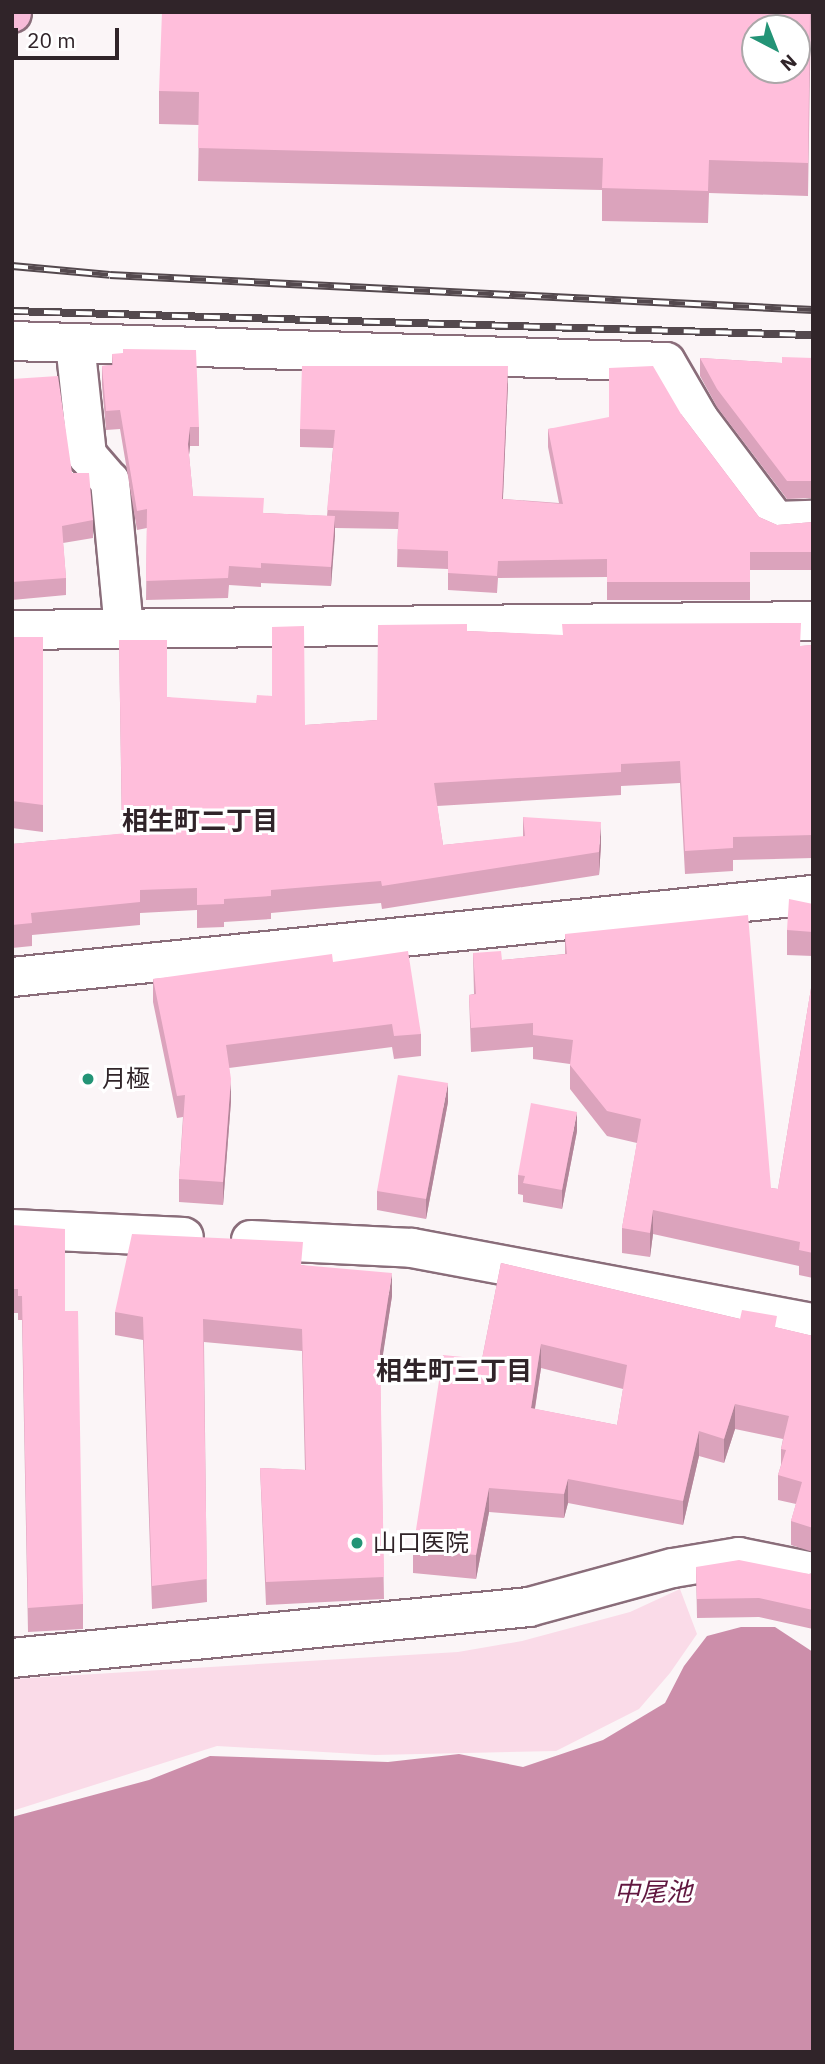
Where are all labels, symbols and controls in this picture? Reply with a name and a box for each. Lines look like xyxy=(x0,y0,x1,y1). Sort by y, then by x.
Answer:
scale bar xyxy=(18,14,122,58)
north arrow xyxy=(741,14,811,84)
text: 20 m xyxy=(27,26,76,54)
text: N xyxy=(776,50,802,77)
district label: 相生町二丁目 xyxy=(122,805,278,837)
place label: 月極 xyxy=(102,1065,150,1093)
marker: 月極 xyxy=(80,1071,96,1087)
district label: 相生町三丁目 xyxy=(376,1355,532,1387)
place label: 山口医院 xyxy=(373,1529,469,1557)
marker: 山口医院 xyxy=(347,1533,367,1553)
water label: 中尾池 xyxy=(614,1876,692,1908)

